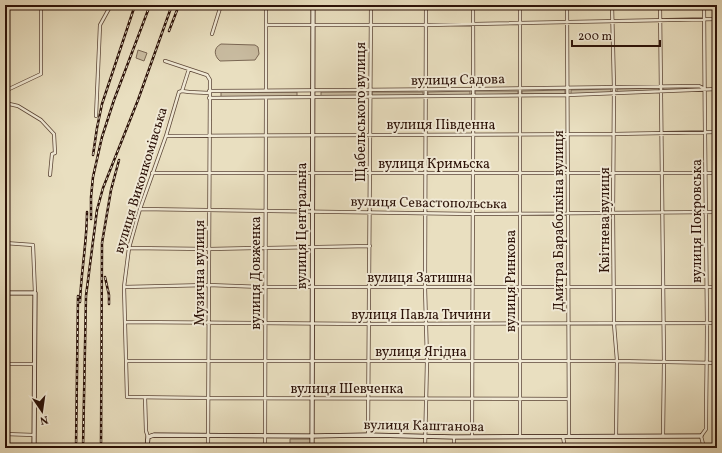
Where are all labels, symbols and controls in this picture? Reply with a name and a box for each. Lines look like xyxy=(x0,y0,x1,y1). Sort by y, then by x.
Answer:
scale bar xyxy=(572,22,660,48)
text: 200 m xyxy=(578,29,612,45)
street label: Щабельського вулиця xyxy=(352,42,371,182)
street label: вулиця Садова xyxy=(411,70,505,91)
street label: вулиця Виконкомівська xyxy=(110,105,173,256)
street label: вулиця Південна xyxy=(387,116,495,135)
street label: Дмитра Бараболкіна вулиця xyxy=(550,130,569,312)
street label: вулиця Кримьска xyxy=(378,155,490,174)
street label: вулиця Покровська xyxy=(688,159,707,283)
street label: вулиця Центральна xyxy=(293,163,312,289)
street label: Квітнева вулиця xyxy=(596,167,615,273)
street label: вулиця Севастопольська xyxy=(350,193,508,214)
street label: вулиця Довженка xyxy=(247,216,266,330)
street label: Музична вулиця xyxy=(191,220,210,326)
street label: вулиця Ринкова xyxy=(502,230,521,332)
street label: вулиця Затишна xyxy=(367,269,473,288)
street label: вулиця Павла Тичини xyxy=(351,306,491,325)
street label: вулиця Ягідна xyxy=(375,343,467,362)
street label: вулиця Шевченка xyxy=(290,380,404,399)
north arrow xyxy=(22,391,62,431)
text: N xyxy=(38,411,49,427)
street label: вулиця Каштанова xyxy=(363,416,485,437)

